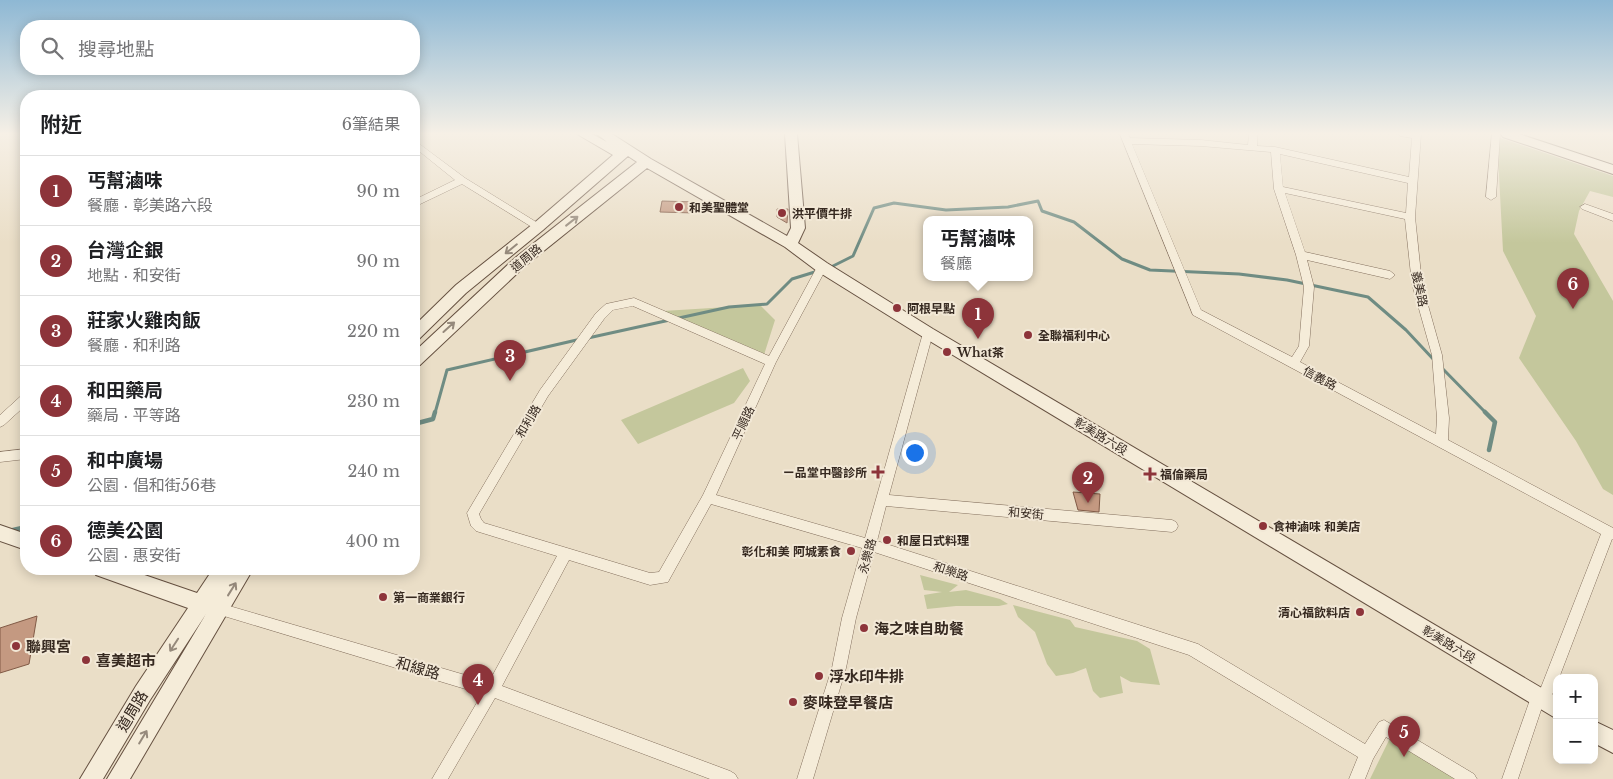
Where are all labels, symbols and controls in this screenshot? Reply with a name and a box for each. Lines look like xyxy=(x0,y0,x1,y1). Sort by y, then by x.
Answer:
search box xyxy=(20,20,420,75)
icon: search xyxy=(38,34,66,62)
text: 搜尋地點 xyxy=(78,38,154,61)
text: 附近 xyxy=(40,112,82,138)
text: 6筆結果 xyxy=(342,114,400,134)
text: 丐幫滷味 xyxy=(87,169,163,192)
text: 1 xyxy=(53,181,59,201)
text: 90 m xyxy=(357,181,400,201)
text: 餐廳 · 彰美路六段 xyxy=(87,195,213,215)
place label: 和美聖體堂 xyxy=(689,200,749,215)
marker: 和美聖體堂 xyxy=(673,201,685,213)
place label: 洪平價牛排 xyxy=(792,206,852,221)
marker: 洪平價牛排 xyxy=(776,207,788,219)
one-way arrow xyxy=(565,216,578,227)
popup xyxy=(923,216,1033,281)
text: 丐幫滷味 xyxy=(940,227,1016,250)
text: 台灣企銀 xyxy=(87,239,163,262)
street label: 道周路 xyxy=(507,241,545,275)
one-way arrow xyxy=(505,244,518,255)
text: 2 xyxy=(51,251,61,271)
text: 90 m xyxy=(357,251,400,271)
text: 餐廳 xyxy=(940,253,972,273)
text: 地點 · 和安街 xyxy=(87,265,181,285)
pin: 6 xyxy=(1557,268,1589,309)
street label: 義美路 xyxy=(1409,270,1431,308)
pin: 1 xyxy=(962,298,994,339)
place label: 阿根早點 xyxy=(907,301,955,316)
marker: 阿根早點 xyxy=(891,302,903,314)
text: 莊家火雞肉飯 xyxy=(87,309,201,332)
text: 3 xyxy=(51,321,61,341)
text: 220 m xyxy=(347,321,400,341)
one-way arrow xyxy=(442,321,455,333)
place label: 全聯福利中心 xyxy=(1038,328,1110,343)
marker: 全聯福利中心 xyxy=(1022,329,1034,341)
text: 餐廳 · 和利路 xyxy=(87,335,181,355)
pin: 3 xyxy=(494,340,526,381)
place label: What茶 xyxy=(956,345,1004,360)
marker: What茶 xyxy=(941,346,953,358)
street label: 信義路 xyxy=(1301,363,1339,393)
text: 和田藥局 xyxy=(87,379,163,402)
text: 4 xyxy=(51,391,61,411)
text: 230 m xyxy=(347,391,400,411)
street label: 和利路 xyxy=(512,402,544,440)
street label: 平順路 xyxy=(729,404,757,442)
text: 藥局 · 平等路 xyxy=(87,405,181,425)
street label: 彰美路六段 xyxy=(1071,414,1131,458)
your location xyxy=(902,440,928,466)
text: 和中廣場 xyxy=(87,449,163,472)
text: 5 xyxy=(51,461,61,481)
text: 240 m xyxy=(348,461,400,481)
pin: 2 xyxy=(1072,462,1104,503)
place label: ㄧ品堂中醫診所 xyxy=(783,465,867,480)
marker: ㄧ品堂中醫診所 xyxy=(871,465,885,479)
place label: 福倫藥局 xyxy=(1160,467,1208,482)
marker: 福倫藥局 xyxy=(1144,468,1156,480)
text: 公園 · 倡和街56巷 xyxy=(87,475,216,495)
street label: 和安街 xyxy=(1007,504,1045,522)
text: 德美公園 xyxy=(87,519,163,542)
place label: 食神滷味 和美店 xyxy=(1273,519,1360,534)
marker: 食神滷味 和美店 xyxy=(1257,520,1269,532)
text: 6 xyxy=(51,531,61,551)
text: 400 m xyxy=(346,531,400,551)
place label: 和屋日式料理 xyxy=(897,533,969,548)
marker: 和屋日式料理 xyxy=(881,534,893,546)
street label: 永樂路 xyxy=(855,537,879,575)
place label: 彰化和美 阿城素食 xyxy=(742,544,841,559)
text: 公園 · 惠安街 xyxy=(87,545,181,565)
marker: 彰化和美 阿城素食 xyxy=(845,545,857,557)
street label: 和樂路 xyxy=(932,558,970,584)
one-way arrow xyxy=(226,582,237,596)
place label: 第一商業銀行 xyxy=(393,590,465,605)
marker: 第一商業銀行 xyxy=(377,591,389,603)
place label: 清心福飲料店 xyxy=(1278,605,1350,620)
marker: 清心福飲料店 xyxy=(1354,606,1366,618)
place label: 海之味自助餐 xyxy=(874,619,964,638)
marker: 海之味自助餐 xyxy=(858,622,870,634)
street label: 彰美路六段 xyxy=(1419,622,1479,666)
place label: 聯興宮 xyxy=(26,637,71,656)
one-way arrow xyxy=(169,637,179,651)
marker: 聯興宮 xyxy=(10,640,22,652)
place label: 喜美超市 xyxy=(96,651,156,670)
street label: 和線路 xyxy=(394,653,442,683)
marker: 喜美超市 xyxy=(80,654,92,666)
pin: 4 xyxy=(462,664,494,705)
place label: 浮水印牛排 xyxy=(829,667,904,686)
marker: 浮水印牛排 xyxy=(813,670,825,682)
map controls xyxy=(1553,674,1598,764)
button: + xyxy=(1553,674,1598,719)
street label: 道周路 xyxy=(112,687,152,735)
place label: 麥味登早餐店 xyxy=(803,693,893,712)
marker: 麥味登早餐店 xyxy=(787,696,799,708)
pin: 5 xyxy=(1388,716,1420,757)
button: − xyxy=(1553,719,1598,764)
one-way arrow xyxy=(138,731,148,745)

